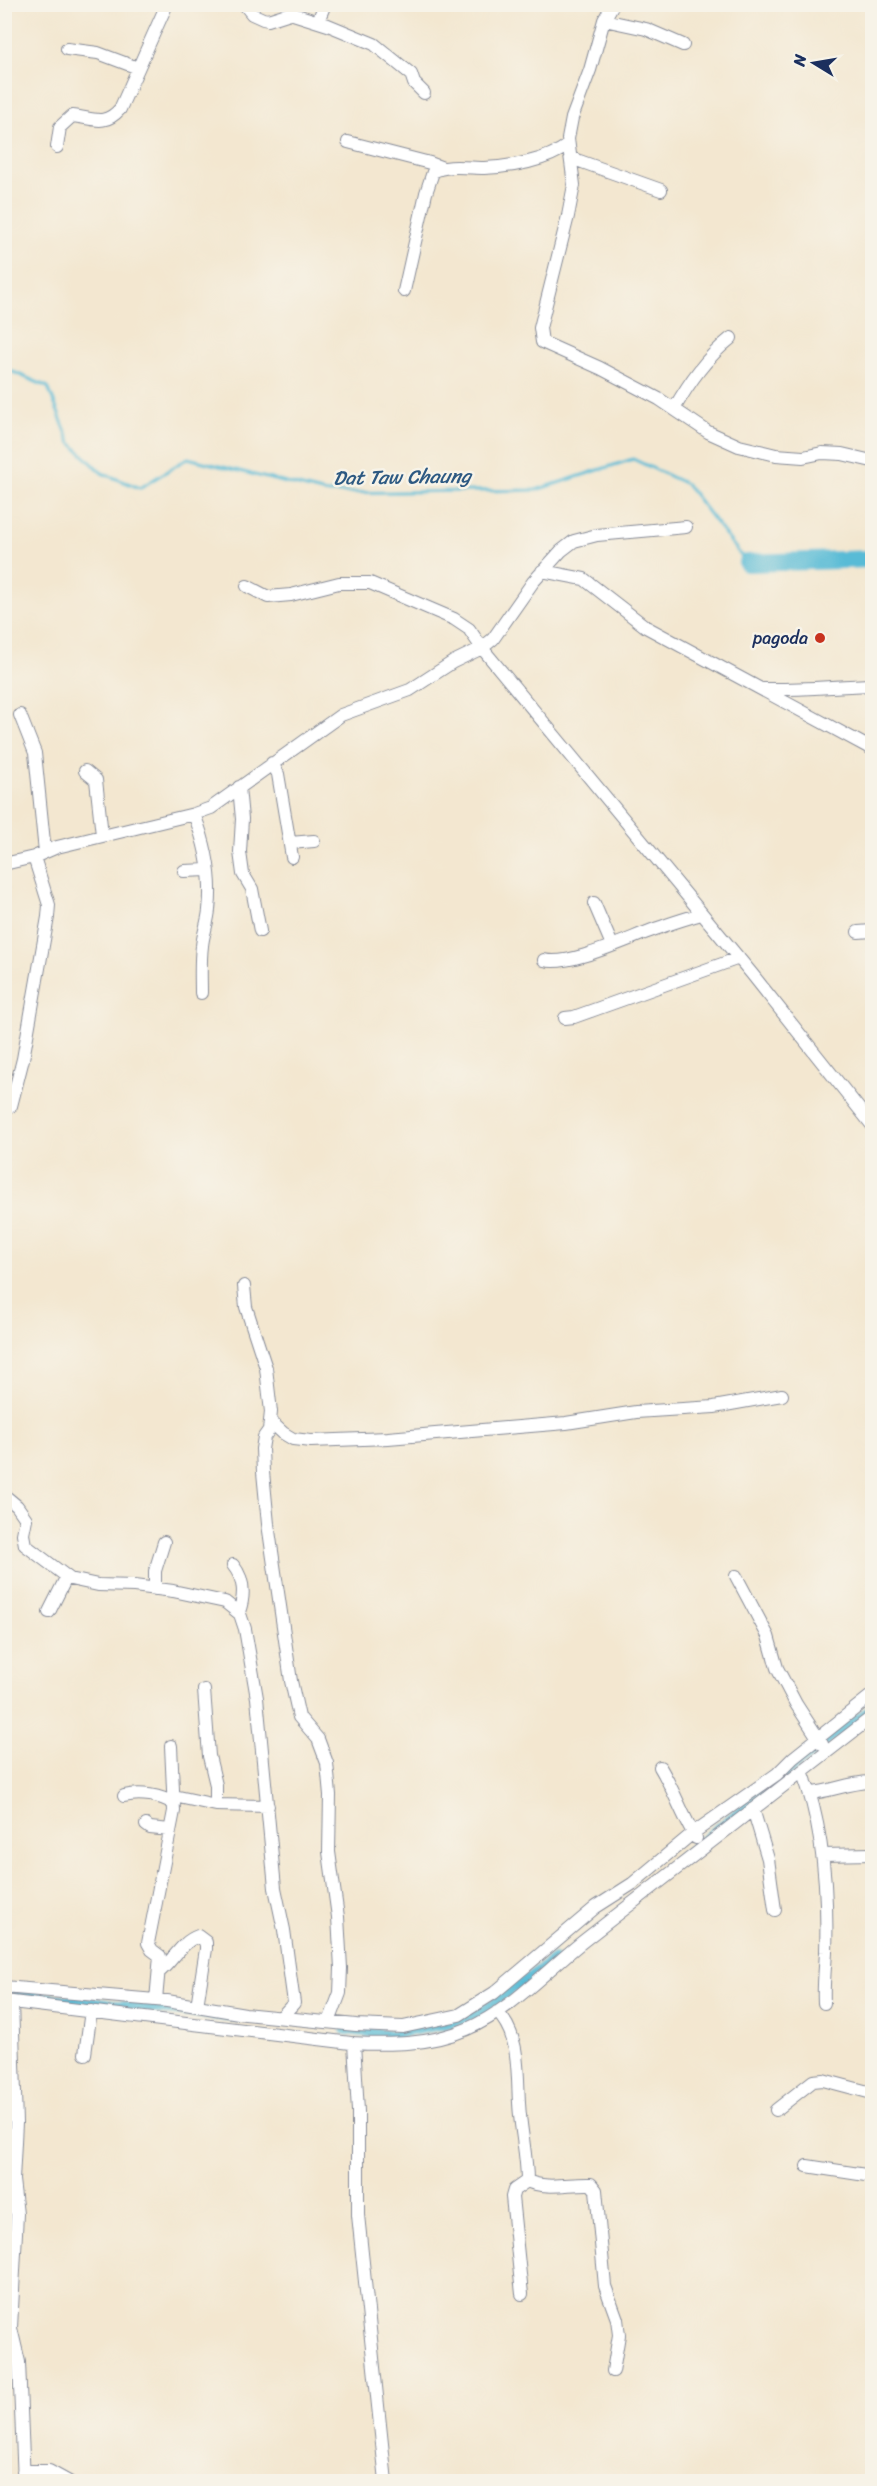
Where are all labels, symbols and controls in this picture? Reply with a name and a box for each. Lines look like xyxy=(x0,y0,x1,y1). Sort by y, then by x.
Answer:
north arrow xyxy=(784,33,844,93)
text: N xyxy=(784,51,815,69)
water label: Dat Taw Chaung xyxy=(333,458,473,496)
place label: pagoda xyxy=(752,622,808,654)
marker: pagoda xyxy=(813,631,827,645)

